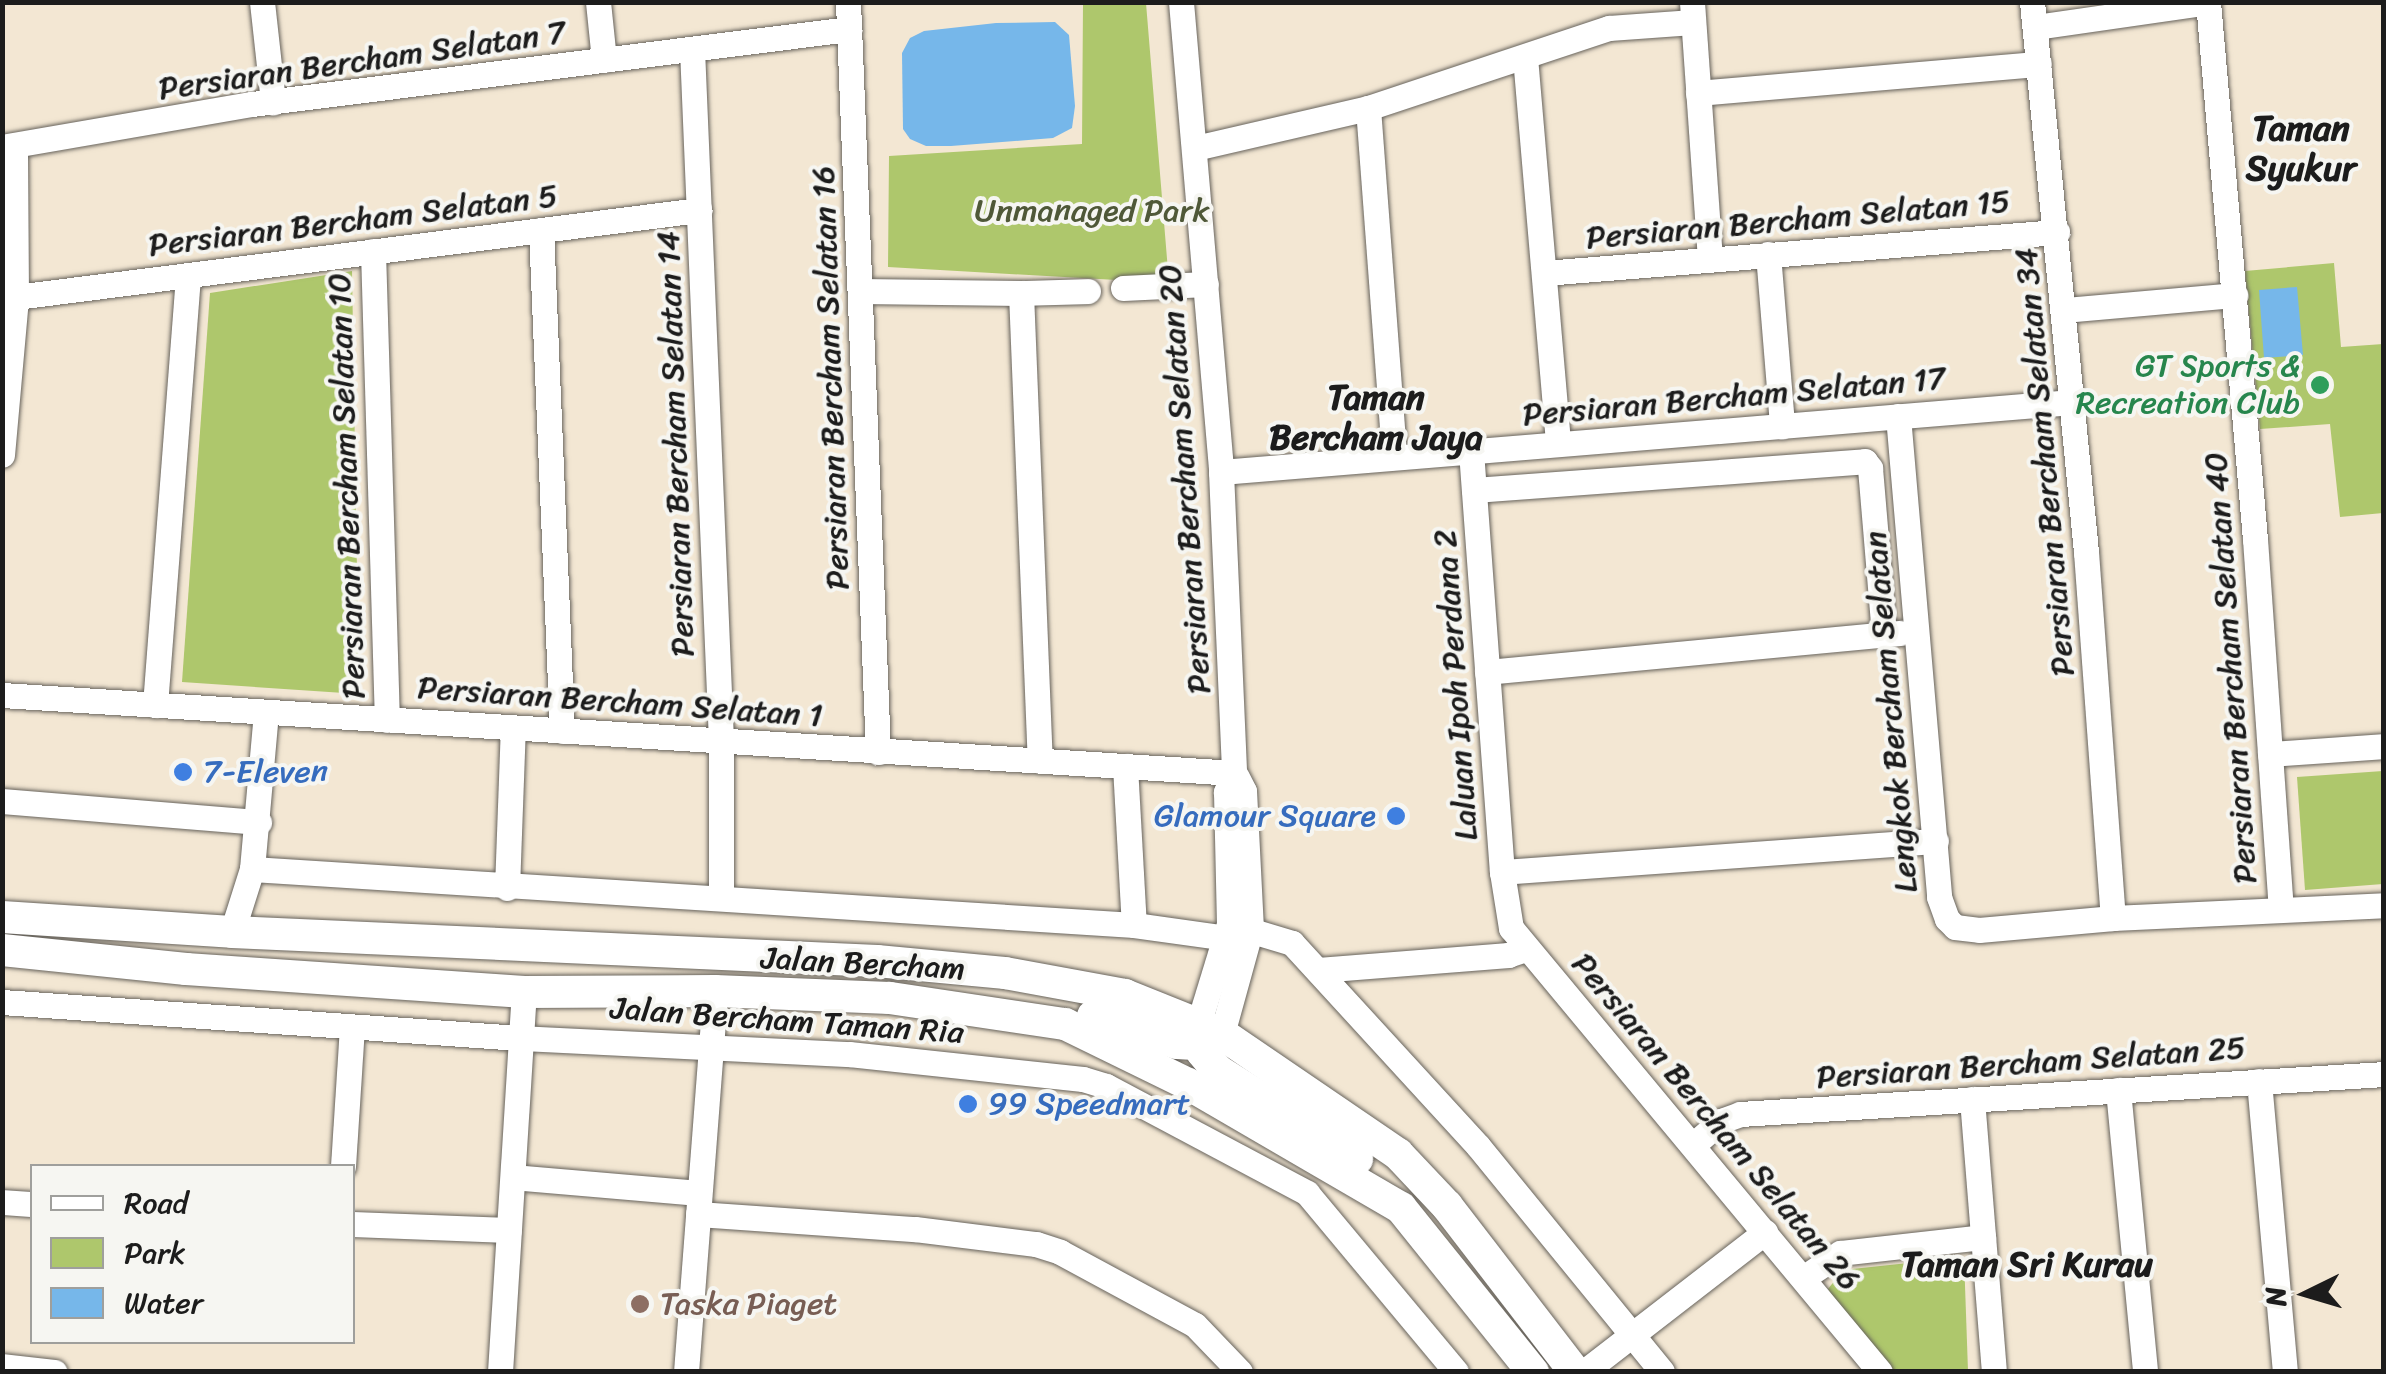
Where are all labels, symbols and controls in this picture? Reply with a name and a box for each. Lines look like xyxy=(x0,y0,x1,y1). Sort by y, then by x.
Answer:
street label: Persiaran Bercham Selatan 7 xyxy=(156,13,568,109)
district label: Taman Syukur xyxy=(2246,107,2356,189)
street label: Persiaran Bercham Selatan 16 xyxy=(804,165,858,591)
street label: Persiaran Bercham Selatan 5 xyxy=(146,177,560,265)
street label: Persiaran Bercham Selatan 15 xyxy=(1584,182,2012,258)
park label: Unmanaged Park xyxy=(975,192,1209,230)
street label: Persiaran Bercham Selatan 14 xyxy=(649,230,703,658)
street label: Persiaran Bercham Selatan 34 xyxy=(2007,246,2083,678)
street label: Persiaran Bercham Selatan 20 xyxy=(1151,263,1219,695)
street label: Persiaran Bercham Selatan 10 xyxy=(320,272,374,700)
place label: GT Sports & Recreation Club xyxy=(2076,348,2300,423)
street label: Persiaran Bercham Selatan 17 xyxy=(1521,359,1947,435)
marker: GT Sports & Recreation Club xyxy=(2309,374,2331,396)
district label: Taman Bercham Jaya xyxy=(1269,376,1483,458)
street label: Persiaran Bercham Selatan 40 xyxy=(2197,451,2265,885)
street label: Laluan Ipoh Perdana 2 xyxy=(1426,528,1486,842)
street label: Lengkok Bercham Selatan xyxy=(1856,529,1926,895)
street label: Persiaran Bercham Selatan 1 xyxy=(416,669,824,735)
place label: 7-Eleven xyxy=(203,753,328,791)
marker: 7-Eleven xyxy=(172,761,194,783)
place label: Glamour Square xyxy=(1154,797,1376,835)
marker: Glamour Square xyxy=(1385,805,1407,827)
street label: Jalan Bercham xyxy=(760,939,966,989)
street label: Persiaran Bercham Selatan 26 xyxy=(1563,945,1869,1299)
street label: Jalan Bercham Taman Ria xyxy=(609,989,965,1053)
street label: Persiaran Bercham Selatan 25 xyxy=(1815,1029,2247,1097)
place label: 99 Speedmart xyxy=(988,1085,1190,1123)
marker: 99 Speedmart xyxy=(957,1093,979,1115)
legend xyxy=(30,1164,355,1344)
text: Road xyxy=(124,1176,188,1230)
text: Park xyxy=(124,1226,186,1280)
district label: Taman Sri Kurau xyxy=(1901,1243,2153,1285)
north arrow xyxy=(2256,1244,2356,1344)
text: Water xyxy=(124,1276,203,1330)
place label: Taska Piaget xyxy=(660,1285,837,1323)
text: N xyxy=(2250,1285,2301,1308)
marker: Taska Piaget xyxy=(629,1293,651,1315)

